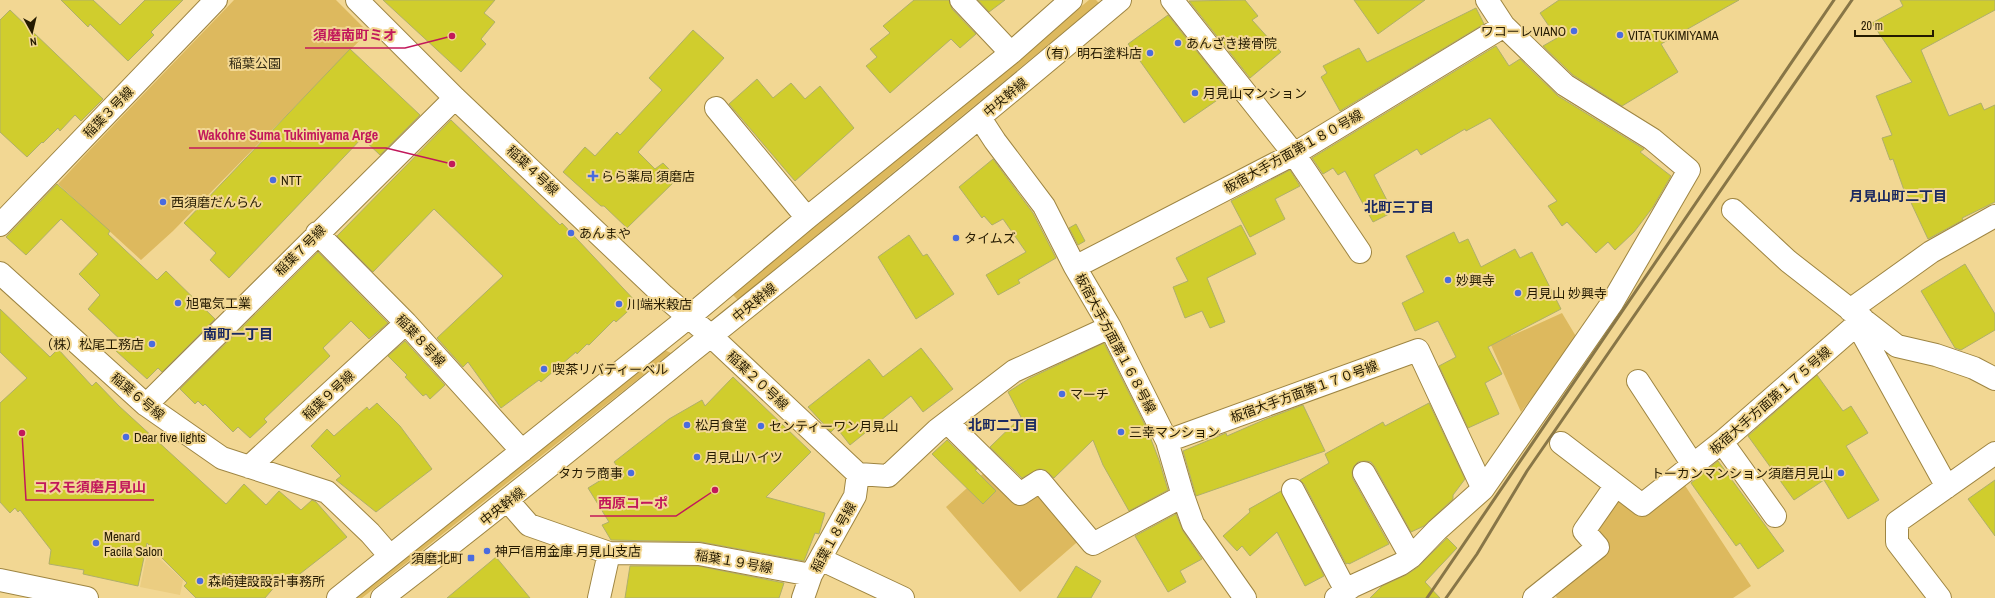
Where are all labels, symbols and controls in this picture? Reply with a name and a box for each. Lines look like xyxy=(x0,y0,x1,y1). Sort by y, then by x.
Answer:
north arrow xyxy=(12,12,52,52)
scale bar xyxy=(1855,12,1933,38)
text: 20 m xyxy=(1861,18,1883,34)
callout: 須磨南町ミオ xyxy=(305,22,405,48)
place label: ワコーレVIANO xyxy=(1481,23,1566,40)
text: 須磨南町ミオ xyxy=(313,26,397,44)
marker: ワコーレVIANO xyxy=(1569,26,1579,36)
place label: VITA TUKIMIYAMA xyxy=(1628,27,1720,44)
marker: VITA TUKIMIYAMA xyxy=(1615,30,1625,40)
text: N xyxy=(29,35,38,49)
place label: あんざき接骨院 xyxy=(1186,35,1277,52)
marker: あんざき接骨院 xyxy=(1173,38,1183,48)
place label: （有）明石塗料店 xyxy=(1038,45,1142,62)
marker: （有）明石塗料店 xyxy=(1145,48,1155,58)
park label: 稲葉公園 xyxy=(229,55,281,72)
street label: 中央幹線 xyxy=(980,74,1031,121)
street label: 稲葉３号線 xyxy=(80,83,137,142)
place label: 月見山マンション xyxy=(1203,85,1307,102)
marker: 月見山マンション xyxy=(1190,88,1200,98)
street label: 板宿大手方面第１８０号線 xyxy=(1221,106,1366,197)
callout: Wakohre Suma Tukimiyama Arge xyxy=(189,122,386,148)
text: Wakohre Suma Tukimiyama Arge xyxy=(198,126,378,144)
street label: 稲葉４号線 xyxy=(503,142,562,199)
place label: らら薬局 須磨店 xyxy=(601,168,695,185)
marker: らら薬局 須磨店 xyxy=(588,171,598,181)
place label: NTT xyxy=(281,172,302,189)
marker: NTT xyxy=(268,175,278,185)
district label: 月見山町二丁目 xyxy=(1849,187,1947,205)
place label: 西須磨だんらん xyxy=(171,194,262,211)
marker: 西須磨だんらん xyxy=(158,197,168,207)
district label: 北町三丁目 xyxy=(1364,198,1434,216)
street label: 稲葉７号線 xyxy=(271,221,329,279)
place label: あんまや xyxy=(579,225,631,242)
marker: あんまや xyxy=(566,228,576,238)
place label: タイムズ xyxy=(964,230,1016,247)
marker: タイムズ xyxy=(951,233,961,243)
street label: 板宿大手方面第１６８号線 xyxy=(1071,270,1160,416)
place label: 妙興寺 xyxy=(1456,272,1495,289)
marker: 妙興寺 xyxy=(1443,275,1453,285)
street label: 中央幹線 xyxy=(729,279,780,325)
place label: 月見山 妙興寺 xyxy=(1526,285,1607,302)
marker: 月見山 妙興寺 xyxy=(1513,288,1523,298)
place label: 旭電気工業 xyxy=(186,295,251,312)
place label: 川端米穀店 xyxy=(627,296,692,313)
marker: 旭電気工業 xyxy=(173,298,183,308)
marker: 川端米穀店 xyxy=(614,299,624,309)
street label: 稲葉８号線 xyxy=(392,311,449,370)
district label: 南町一丁目 xyxy=(203,325,273,343)
place label: （株）松尾工務店 xyxy=(40,336,144,353)
marker: （株）松尾工務店 xyxy=(147,339,157,349)
street label: 板宿大手方面第１７５号線 xyxy=(1706,343,1835,458)
street label: 稲葉２０号線 xyxy=(723,348,792,413)
street label: 板宿大手方面第１７０号線 xyxy=(1228,357,1380,426)
place label: 喫茶リバティーベル xyxy=(552,361,668,378)
marker: 喫茶リバティーベル xyxy=(539,364,549,374)
street label: 稲葉９号線 xyxy=(299,367,358,424)
street label: 稲葉６号線 xyxy=(107,369,168,424)
place label: マーチ xyxy=(1070,386,1109,403)
marker: マーチ xyxy=(1057,389,1067,399)
district label: 北町二丁目 xyxy=(968,416,1038,434)
place label: 松月食堂 xyxy=(695,417,747,434)
place label: センティーワン月見山 xyxy=(769,418,898,435)
marker: 松月食堂 xyxy=(682,420,692,430)
marker: センティーワン月見山 xyxy=(756,421,766,431)
place label: 三幸マンション xyxy=(1129,424,1220,441)
marker: 三幸マンション xyxy=(1116,427,1126,437)
place label: Dear five lights xyxy=(134,429,206,446)
marker: Dear five lights xyxy=(121,432,131,442)
place label: 月見山ハイツ xyxy=(705,449,783,466)
marker: 月見山ハイツ xyxy=(692,452,702,462)
place label: タカラ商事 xyxy=(558,465,623,482)
place label: トーカンマンション須磨月見山 xyxy=(1651,465,1833,482)
marker: タカラ商事 xyxy=(626,468,636,478)
marker: トーカンマンション須磨月見山 xyxy=(1836,468,1846,478)
callout: コスモ須磨月見山 xyxy=(26,474,154,500)
text: コスモ須磨月見山 xyxy=(34,478,146,496)
street label: 中央幹線 xyxy=(477,484,528,529)
callout: 西原コーポ xyxy=(590,490,676,516)
text: 西原コーポ xyxy=(598,494,668,512)
street label: 稲葉１８号線 xyxy=(807,499,860,575)
place label: Menard Facila Salon xyxy=(104,528,163,560)
marker: Menard Facila Salon xyxy=(91,538,101,548)
place label: 神戸信用金庫 月見山支店 xyxy=(495,543,641,560)
marker: 神戸信用金庫 月見山支店 xyxy=(482,546,492,556)
street label: 稲葉１９号線 xyxy=(694,546,774,577)
place label: 須磨北町 xyxy=(411,550,463,567)
marker: 須磨北町 xyxy=(466,553,476,563)
place label: 森崎建設設計事務所 xyxy=(208,573,325,590)
marker: 森崎建設設計事務所 xyxy=(195,576,205,586)

